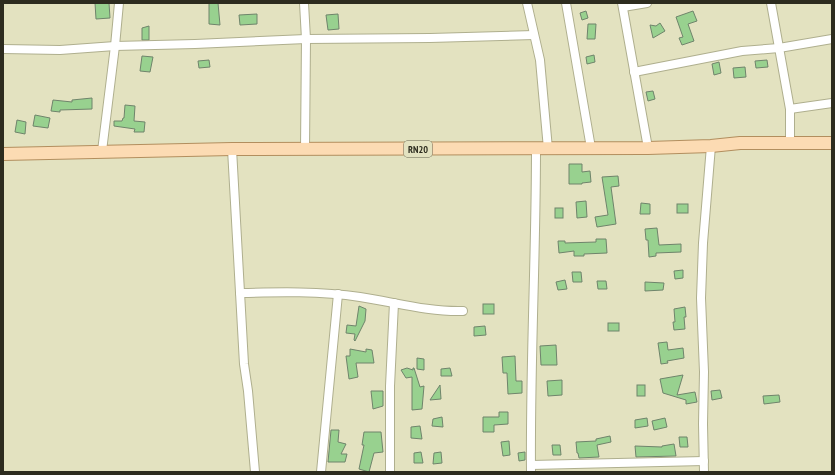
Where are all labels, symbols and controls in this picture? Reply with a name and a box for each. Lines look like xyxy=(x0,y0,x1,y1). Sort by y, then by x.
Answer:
road number: RN20 xyxy=(404,141,432,157)

